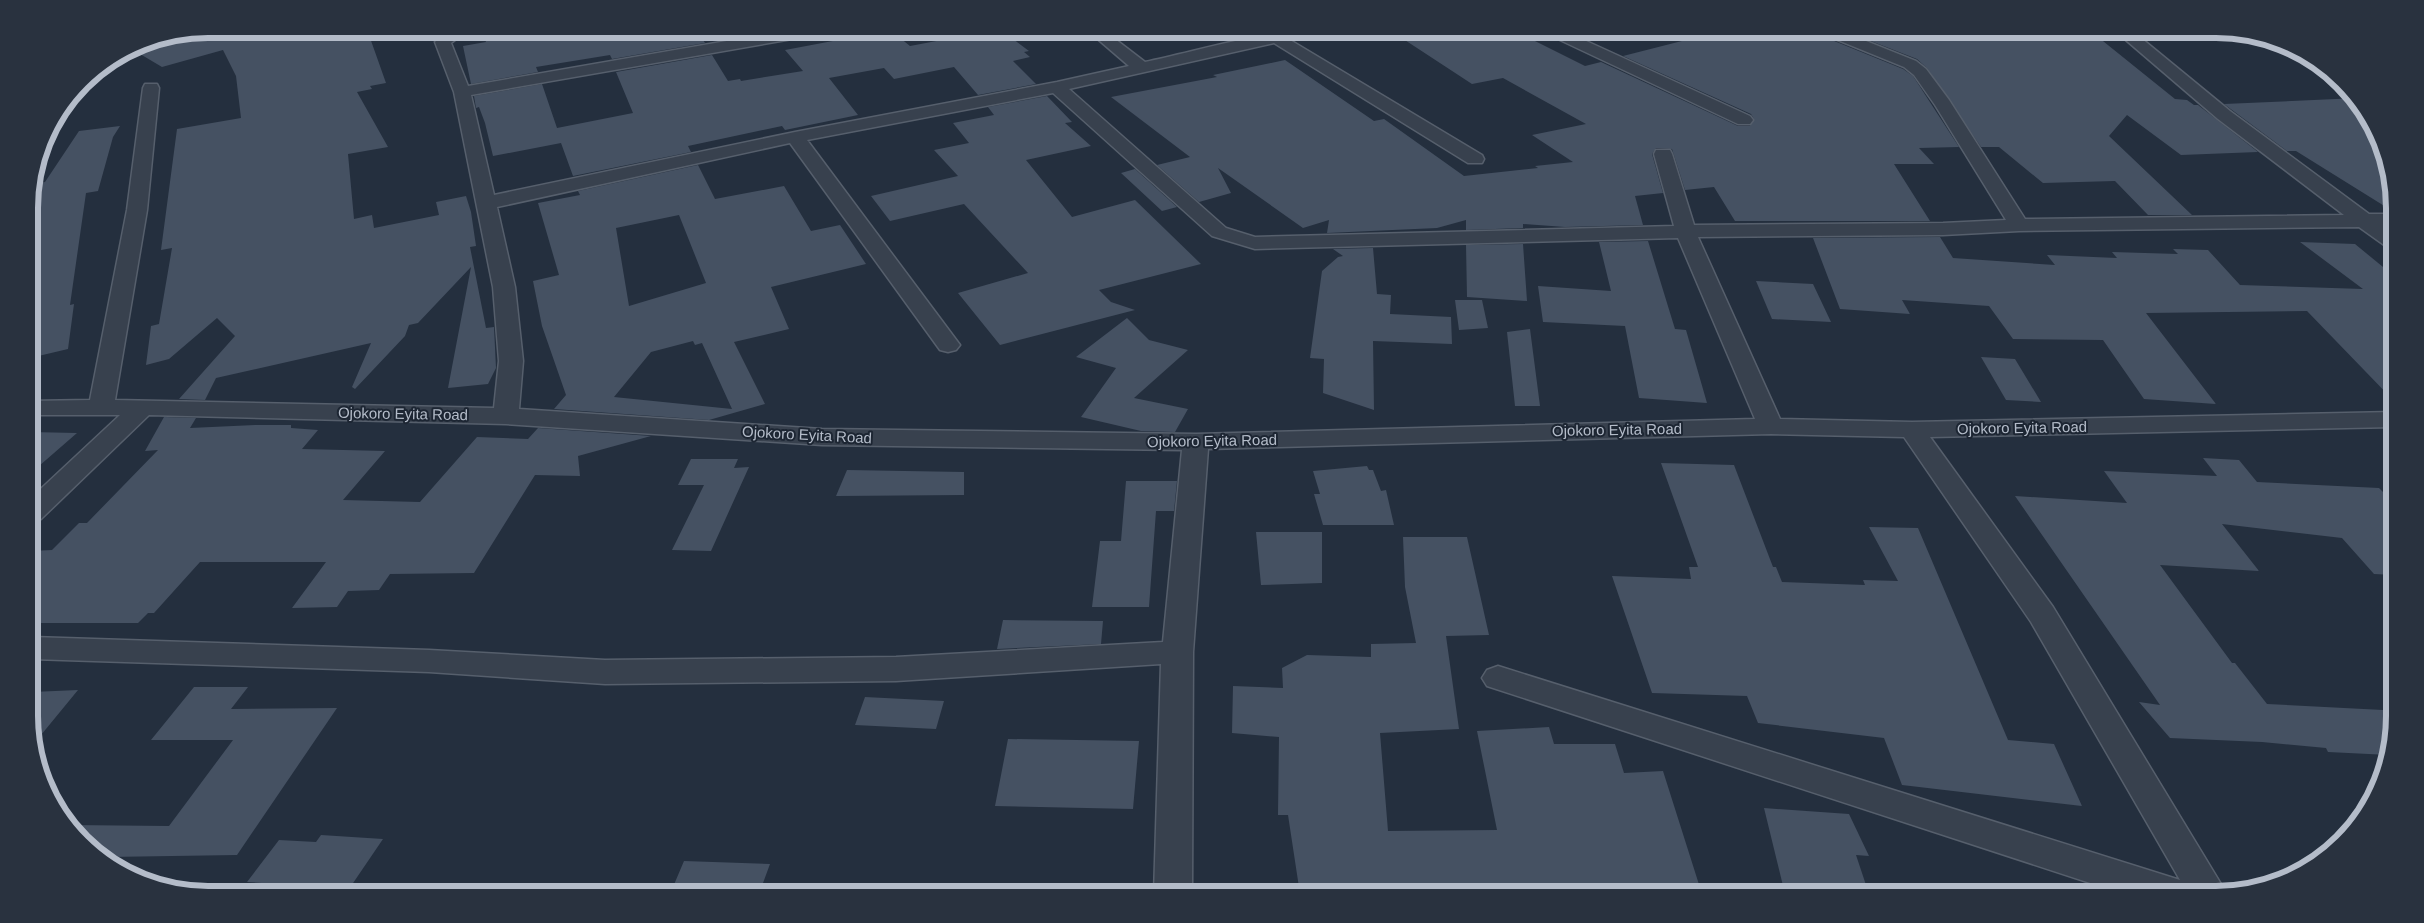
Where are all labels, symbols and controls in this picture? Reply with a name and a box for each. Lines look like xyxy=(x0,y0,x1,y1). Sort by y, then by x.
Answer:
street label: Ojokoro Eyita Road xyxy=(338,404,468,423)
street label: Ojokoro Eyita Road xyxy=(1957,418,2087,437)
street label: Ojokoro Eyita Road xyxy=(1552,420,1682,439)
street label: Ojokoro Eyita Road xyxy=(742,423,872,446)
street label: Ojokoro Eyita Road xyxy=(1147,431,1277,450)

